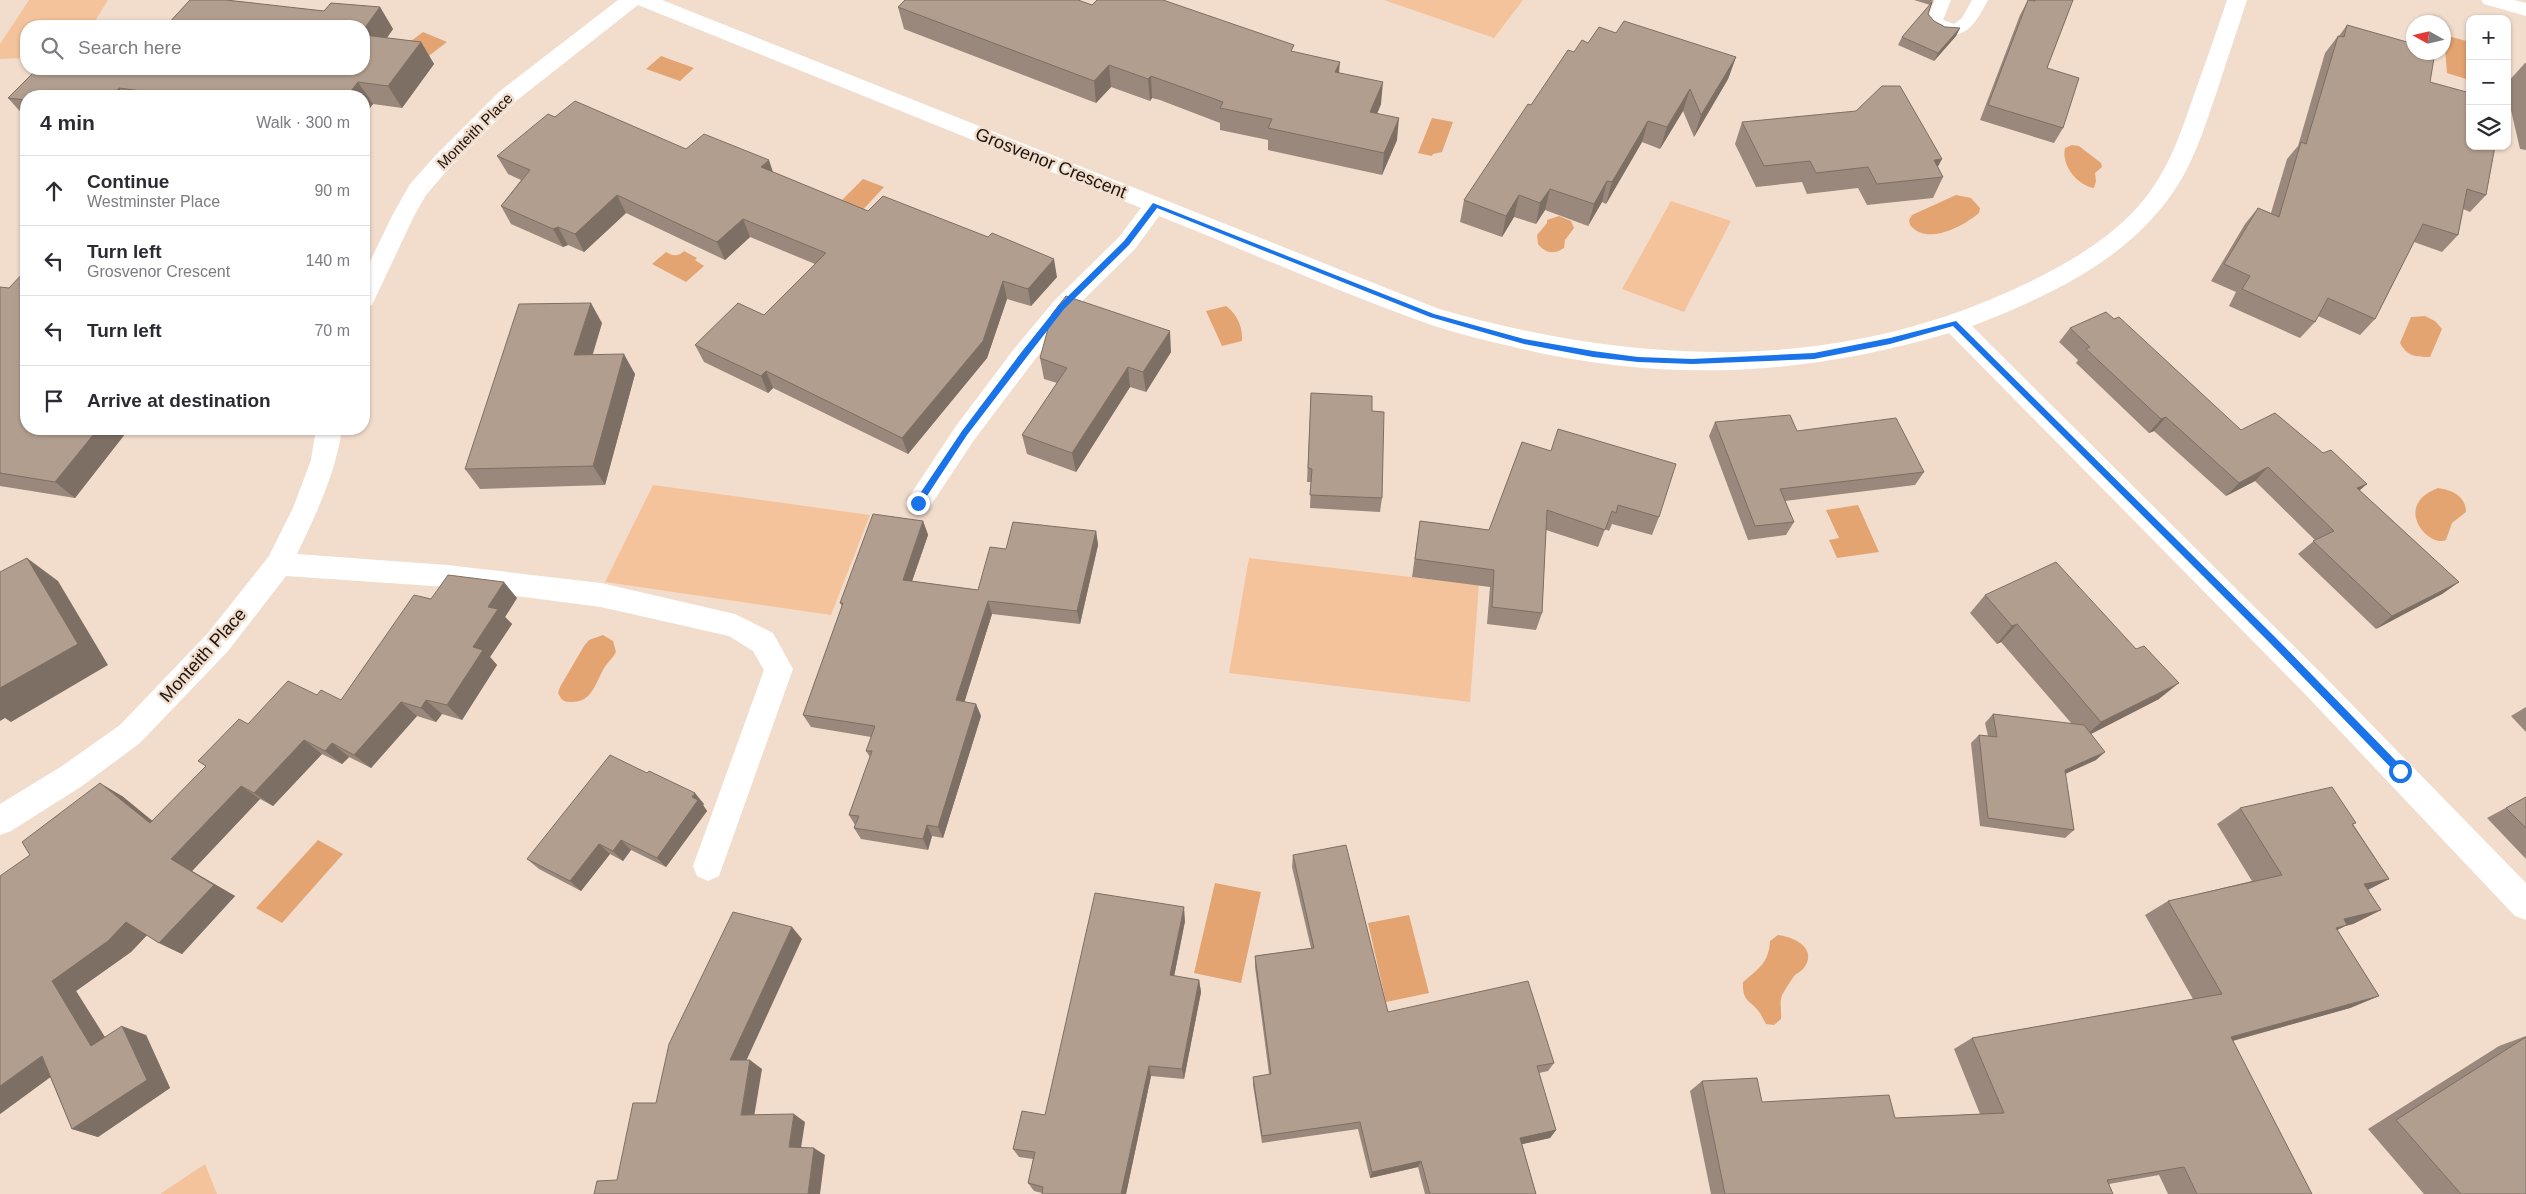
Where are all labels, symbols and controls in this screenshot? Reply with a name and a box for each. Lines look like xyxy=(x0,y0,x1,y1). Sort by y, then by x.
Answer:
north arrow xyxy=(2406,15,2451,60)
map controls xyxy=(2466,15,2511,150)
button: + xyxy=(2466,15,2511,60)
search box xyxy=(20,20,370,75)
icon: search xyxy=(38,34,66,62)
text: Search here xyxy=(78,37,182,58)
button: − xyxy=(2466,60,2511,105)
street label: Monteith Place xyxy=(434,90,516,172)
button: layers xyxy=(2466,105,2511,150)
text: 4 min xyxy=(40,111,95,134)
text: Walk · 300 m xyxy=(256,114,350,131)
street label: Grosvenor Crescent xyxy=(973,124,1129,202)
text: Continue xyxy=(87,171,169,192)
icon: ahead xyxy=(40,177,68,205)
text: 90 m xyxy=(314,182,350,199)
text: Westminster Place xyxy=(87,193,220,210)
text: Turn left xyxy=(87,241,162,262)
icon: left xyxy=(40,247,68,275)
text: 140 m xyxy=(306,252,350,269)
text: Grosvenor Crescent xyxy=(87,263,230,280)
icon: left xyxy=(40,317,68,345)
text: Turn left xyxy=(87,320,162,341)
text: 70 m xyxy=(314,322,350,339)
icon: arrive xyxy=(40,387,68,415)
text: Arrive at destination xyxy=(87,390,271,411)
route end xyxy=(907,492,930,515)
street label: Monteith Place xyxy=(156,604,250,706)
route start xyxy=(2389,760,2412,783)

